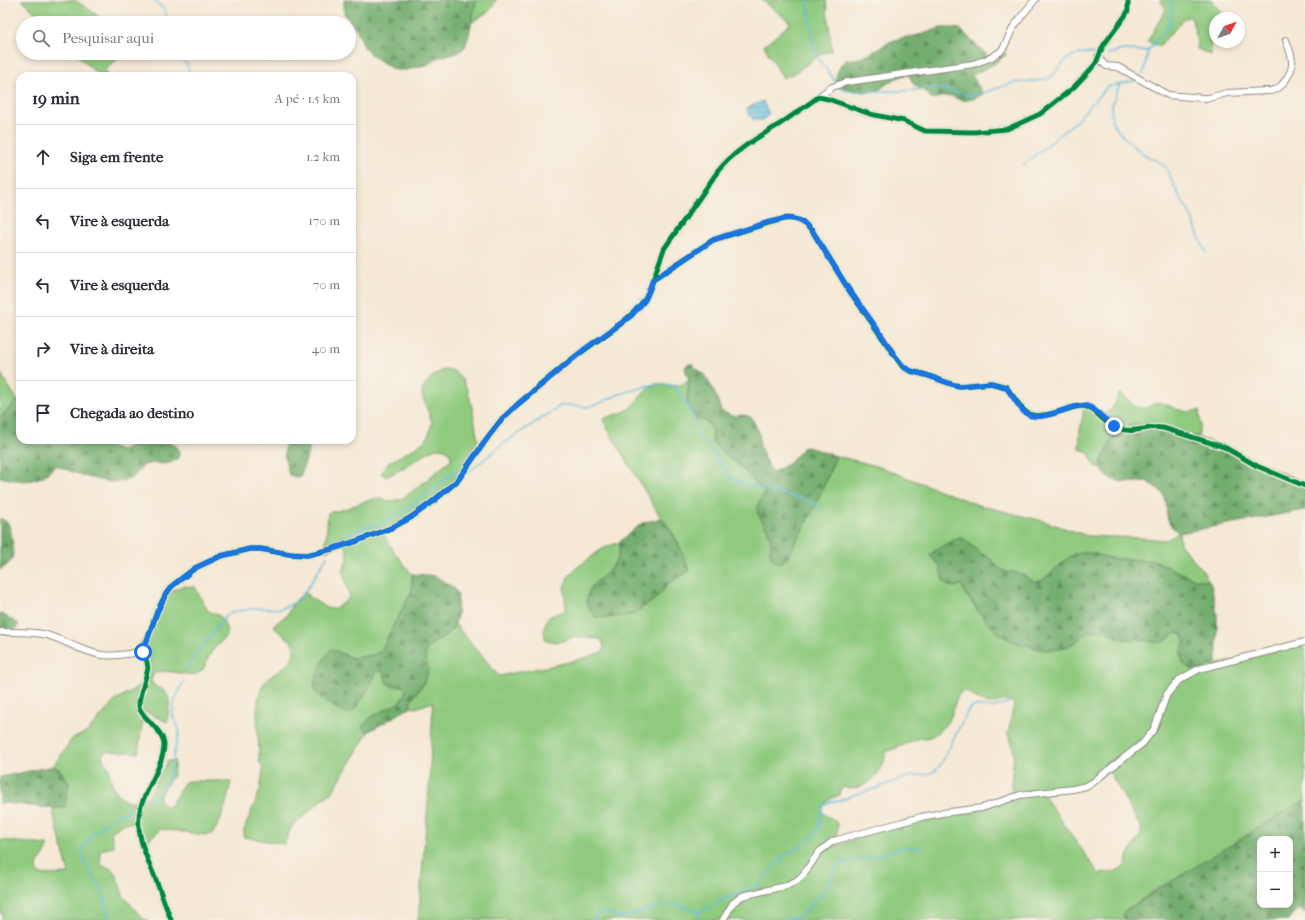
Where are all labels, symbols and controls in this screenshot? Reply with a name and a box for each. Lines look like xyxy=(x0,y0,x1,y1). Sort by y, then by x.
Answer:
north arrow xyxy=(1209,12,1245,48)
search box xyxy=(16,16,356,60)
icon: search xyxy=(30,27,52,49)
text: Pesquisar aqui xyxy=(62,29,154,47)
text: 19 min xyxy=(32,88,80,108)
text: A pé · 1.5 km xyxy=(275,91,340,106)
icon: ahead xyxy=(32,146,54,168)
text: Siga em frente xyxy=(70,148,163,166)
text: 1.2 km xyxy=(306,149,340,164)
icon: left xyxy=(32,210,54,232)
text: Vire à esquerda xyxy=(70,212,169,230)
text: 170 m xyxy=(308,213,340,228)
icon: left xyxy=(32,274,54,296)
text: Vire à esquerda xyxy=(70,276,169,294)
text: 70 m xyxy=(313,277,340,292)
icon: right xyxy=(32,338,54,360)
text: Vire à direita xyxy=(70,340,154,358)
text: 40 m xyxy=(312,341,340,356)
icon: arrive xyxy=(32,402,54,424)
text: Chegada ao destino xyxy=(70,404,194,422)
route end xyxy=(1105,417,1123,435)
route start xyxy=(134,643,152,661)
map controls xyxy=(1257,836,1293,908)
button: + xyxy=(1257,836,1293,872)
button: − xyxy=(1257,872,1293,908)

